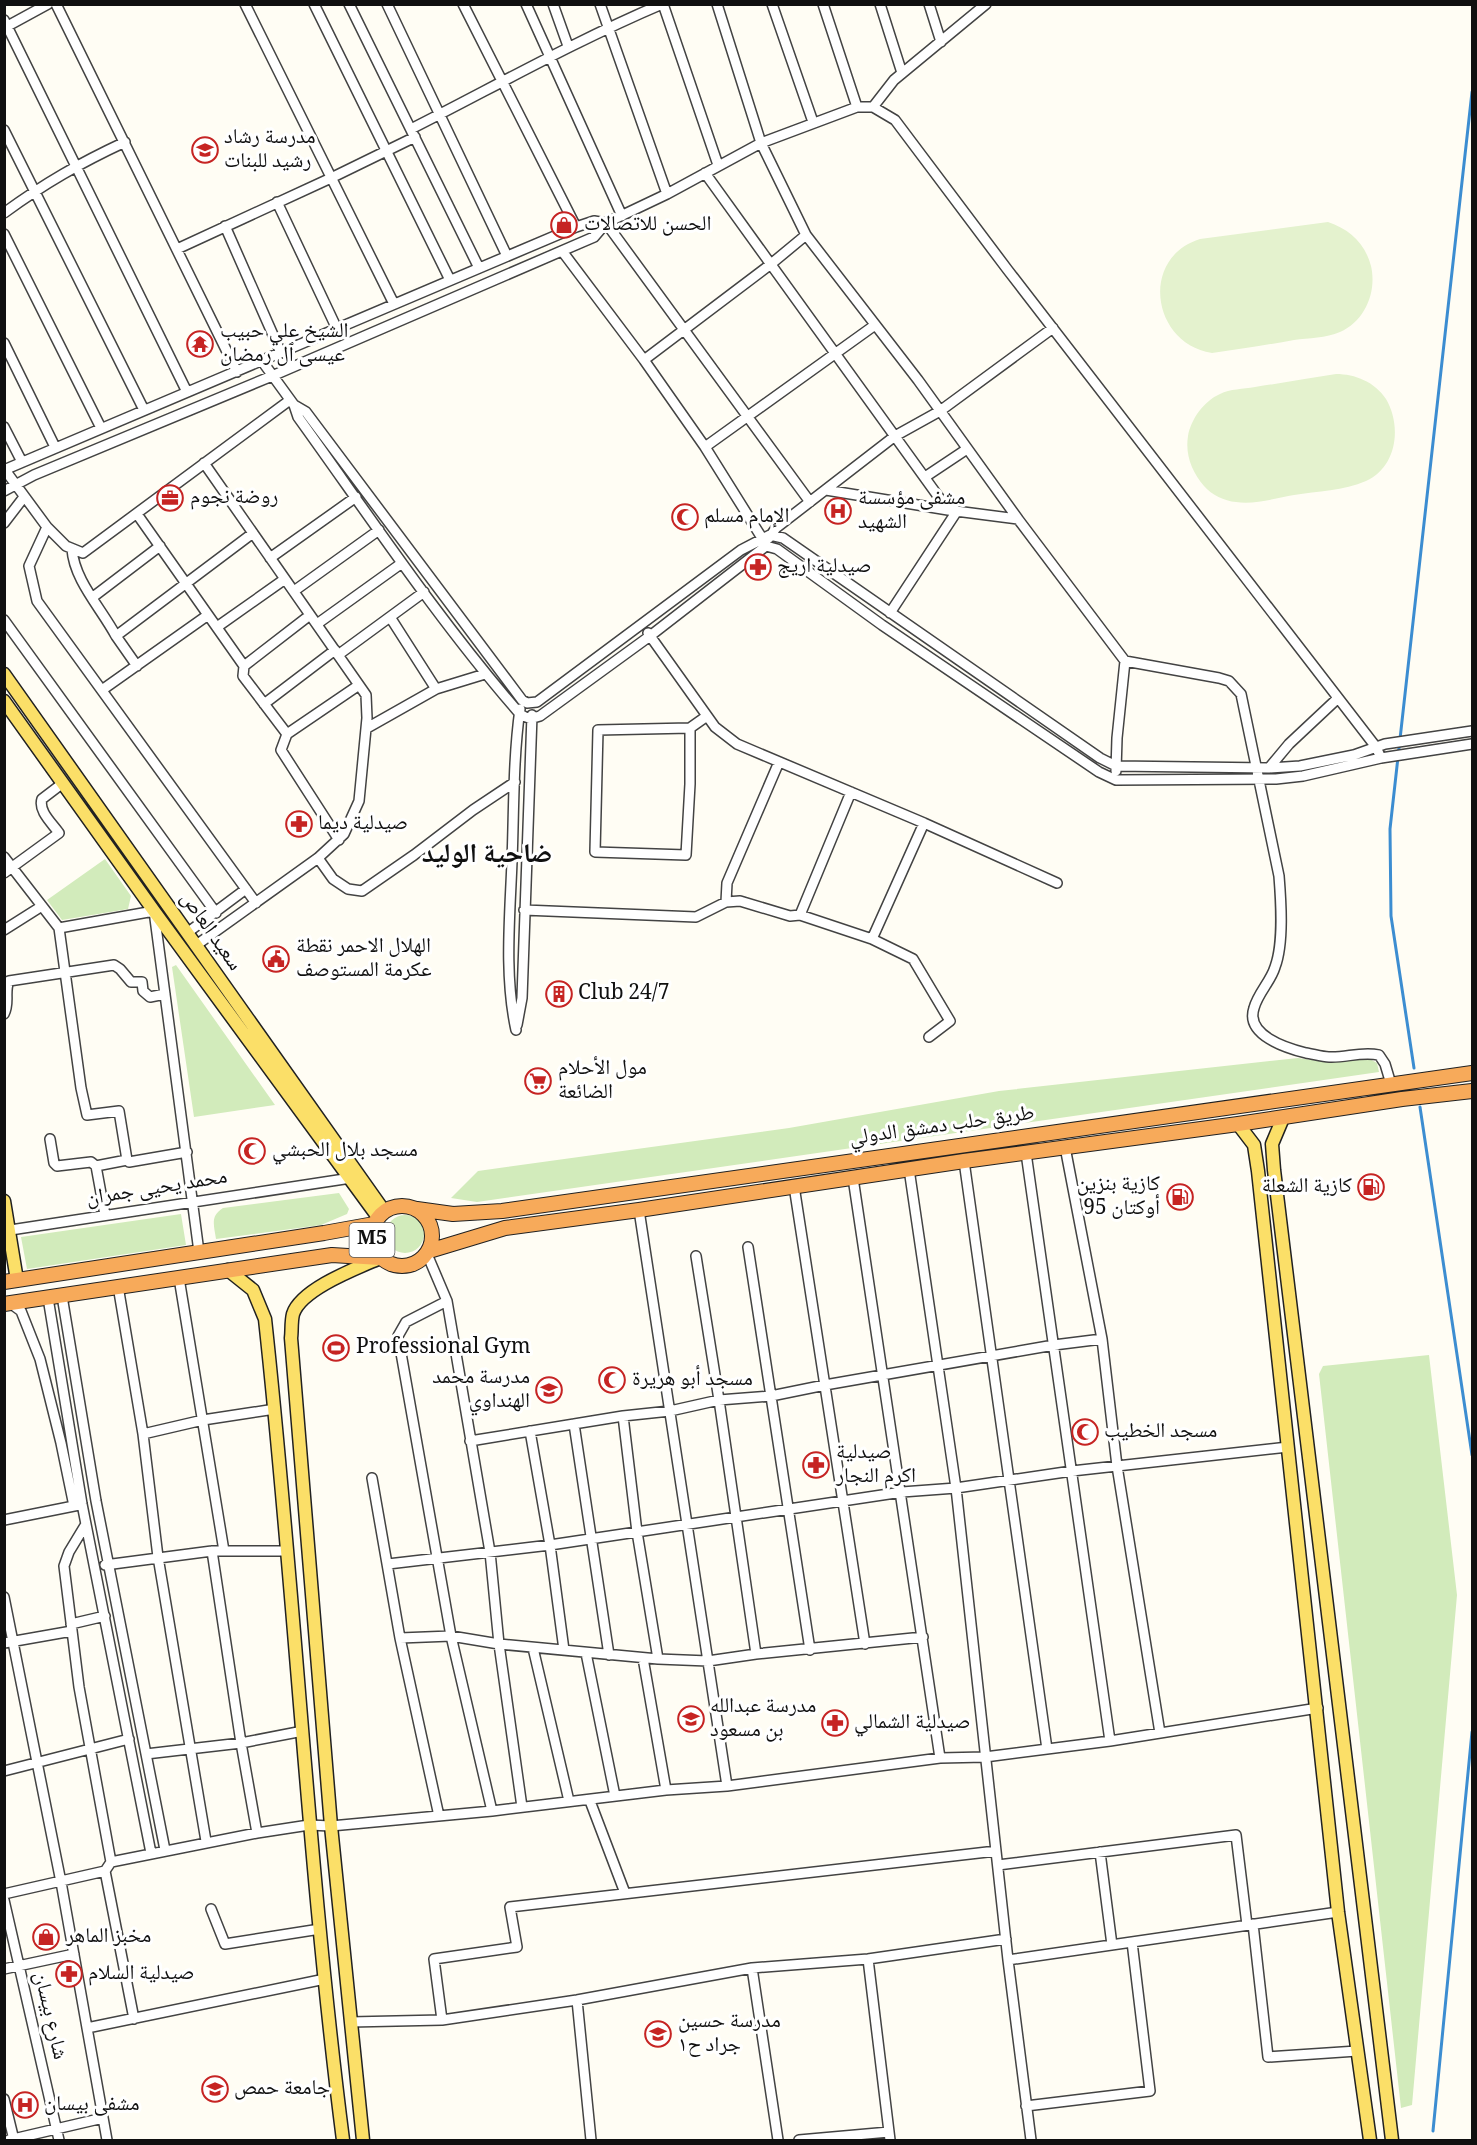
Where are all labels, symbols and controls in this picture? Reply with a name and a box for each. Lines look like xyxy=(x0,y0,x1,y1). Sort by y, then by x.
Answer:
place label: مدرسة رشاد رشيد للبنات xyxy=(224,121,316,180)
school or university icon: مدرسة رشاد رشيد للبنات xyxy=(190,135,220,165)
place label: الحسن للاتصالات xyxy=(584,208,712,243)
shop icon: الحسن للاتصالات xyxy=(549,210,579,240)
place label: الشيخ علي حبيب عيسى ٱل رمضان xyxy=(220,315,349,374)
temple icon: الشيخ علي حبيب عيسى ٱل رمضان xyxy=(185,329,215,359)
place label: روضة نجوم xyxy=(190,481,278,516)
place label: مشفى مؤسسة الشهيد xyxy=(858,482,965,541)
office icon: روضة نجوم xyxy=(155,483,185,513)
hospital icon: مشفى مؤسسة الشهيد xyxy=(823,496,853,526)
place label: الإمام مسلم xyxy=(704,500,789,535)
mosque icon: الإمام مسلم xyxy=(670,502,700,532)
place label: صيدلية اريج xyxy=(777,550,871,585)
pharmacy icon: صيدلية اريج xyxy=(743,552,773,582)
place label: صيدلية ديما xyxy=(318,807,408,842)
pharmacy icon: صيدلية ديما xyxy=(284,809,314,839)
district label: ضاحية الوليد xyxy=(422,833,552,879)
street label: سعيد العاص xyxy=(170,885,250,979)
place label: الهلال الاحمر نقطة عكرمة المستوصف xyxy=(296,930,432,989)
public building icon: الهلال الاحمر نقطة عكرمة المستوصف xyxy=(261,944,291,974)
place label: Club 24/7 xyxy=(578,977,670,1012)
building icon: Club 24/7 xyxy=(544,979,574,1009)
place label: مول الأحلام الضائعة xyxy=(558,1052,647,1111)
supermarket icon: مول الأحلام الضائعة xyxy=(523,1066,553,1096)
street label: طريق حلب دمشق الدولي xyxy=(847,1097,1037,1157)
place label: مسجد بلال الحبشي xyxy=(272,1134,418,1169)
mosque icon: مسجد بلال الحبشي xyxy=(237,1136,267,1166)
street label: محمد يحيى جمران xyxy=(84,1161,230,1217)
place label: كازية بنزين أوكتان 95 xyxy=(1077,1168,1160,1227)
place label: كازية الشعلة xyxy=(1262,1170,1352,1205)
fuel station icon: كازية الشعلة xyxy=(1356,1172,1386,1202)
fuel station icon: كازية بنزين أوكتان 95 xyxy=(1165,1182,1195,1212)
road number: M5 xyxy=(350,1223,394,1257)
place label: Professional Gym xyxy=(356,1331,531,1366)
sports icon: Professional Gym xyxy=(321,1333,351,1363)
place label: مدرسة محمد الهنداوي xyxy=(432,1361,530,1420)
place label: مسجد أبو هريرة xyxy=(632,1363,753,1398)
mosque icon: مسجد أبو هريرة xyxy=(597,1365,627,1395)
school or university icon: مدرسة محمد الهنداوي xyxy=(534,1375,564,1405)
place label: مسجد الخطيب xyxy=(1104,1415,1217,1450)
mosque icon: مسجد الخطيب xyxy=(1070,1417,1100,1447)
place label: صيدلية اكرم النجار xyxy=(835,1436,916,1495)
pharmacy icon: صيدلية اكرم النجار xyxy=(801,1450,831,1480)
place label: مدرسة عبدالله بن مسعود xyxy=(710,1690,816,1749)
school or university icon: مدرسة عبدالله بن مسعود xyxy=(676,1704,706,1734)
place label: صيدلية الشمالي xyxy=(854,1706,970,1741)
pharmacy icon: صيدلية الشمالي xyxy=(820,1708,850,1738)
place label: مخبز الماهر xyxy=(65,1920,151,1955)
shop icon: مخبز الماهر xyxy=(31,1922,61,1952)
place label: صيدلية السلام xyxy=(88,1957,195,1992)
pharmacy icon: صيدلية السلام xyxy=(54,1959,84,1989)
street label: شارع بيسان xyxy=(22,1968,76,2064)
place label: مدرسة حسين جراد ح١ xyxy=(678,2005,781,2064)
school or university icon: مدرسة حسين جراد ح١ xyxy=(643,2019,673,2049)
place label: جامعة حمص xyxy=(234,2072,330,2107)
school or university icon: جامعة حمص xyxy=(200,2074,230,2104)
place label: مشفى بيسان xyxy=(44,2088,140,2123)
hospital icon: مشفى بيسان xyxy=(10,2090,40,2120)

